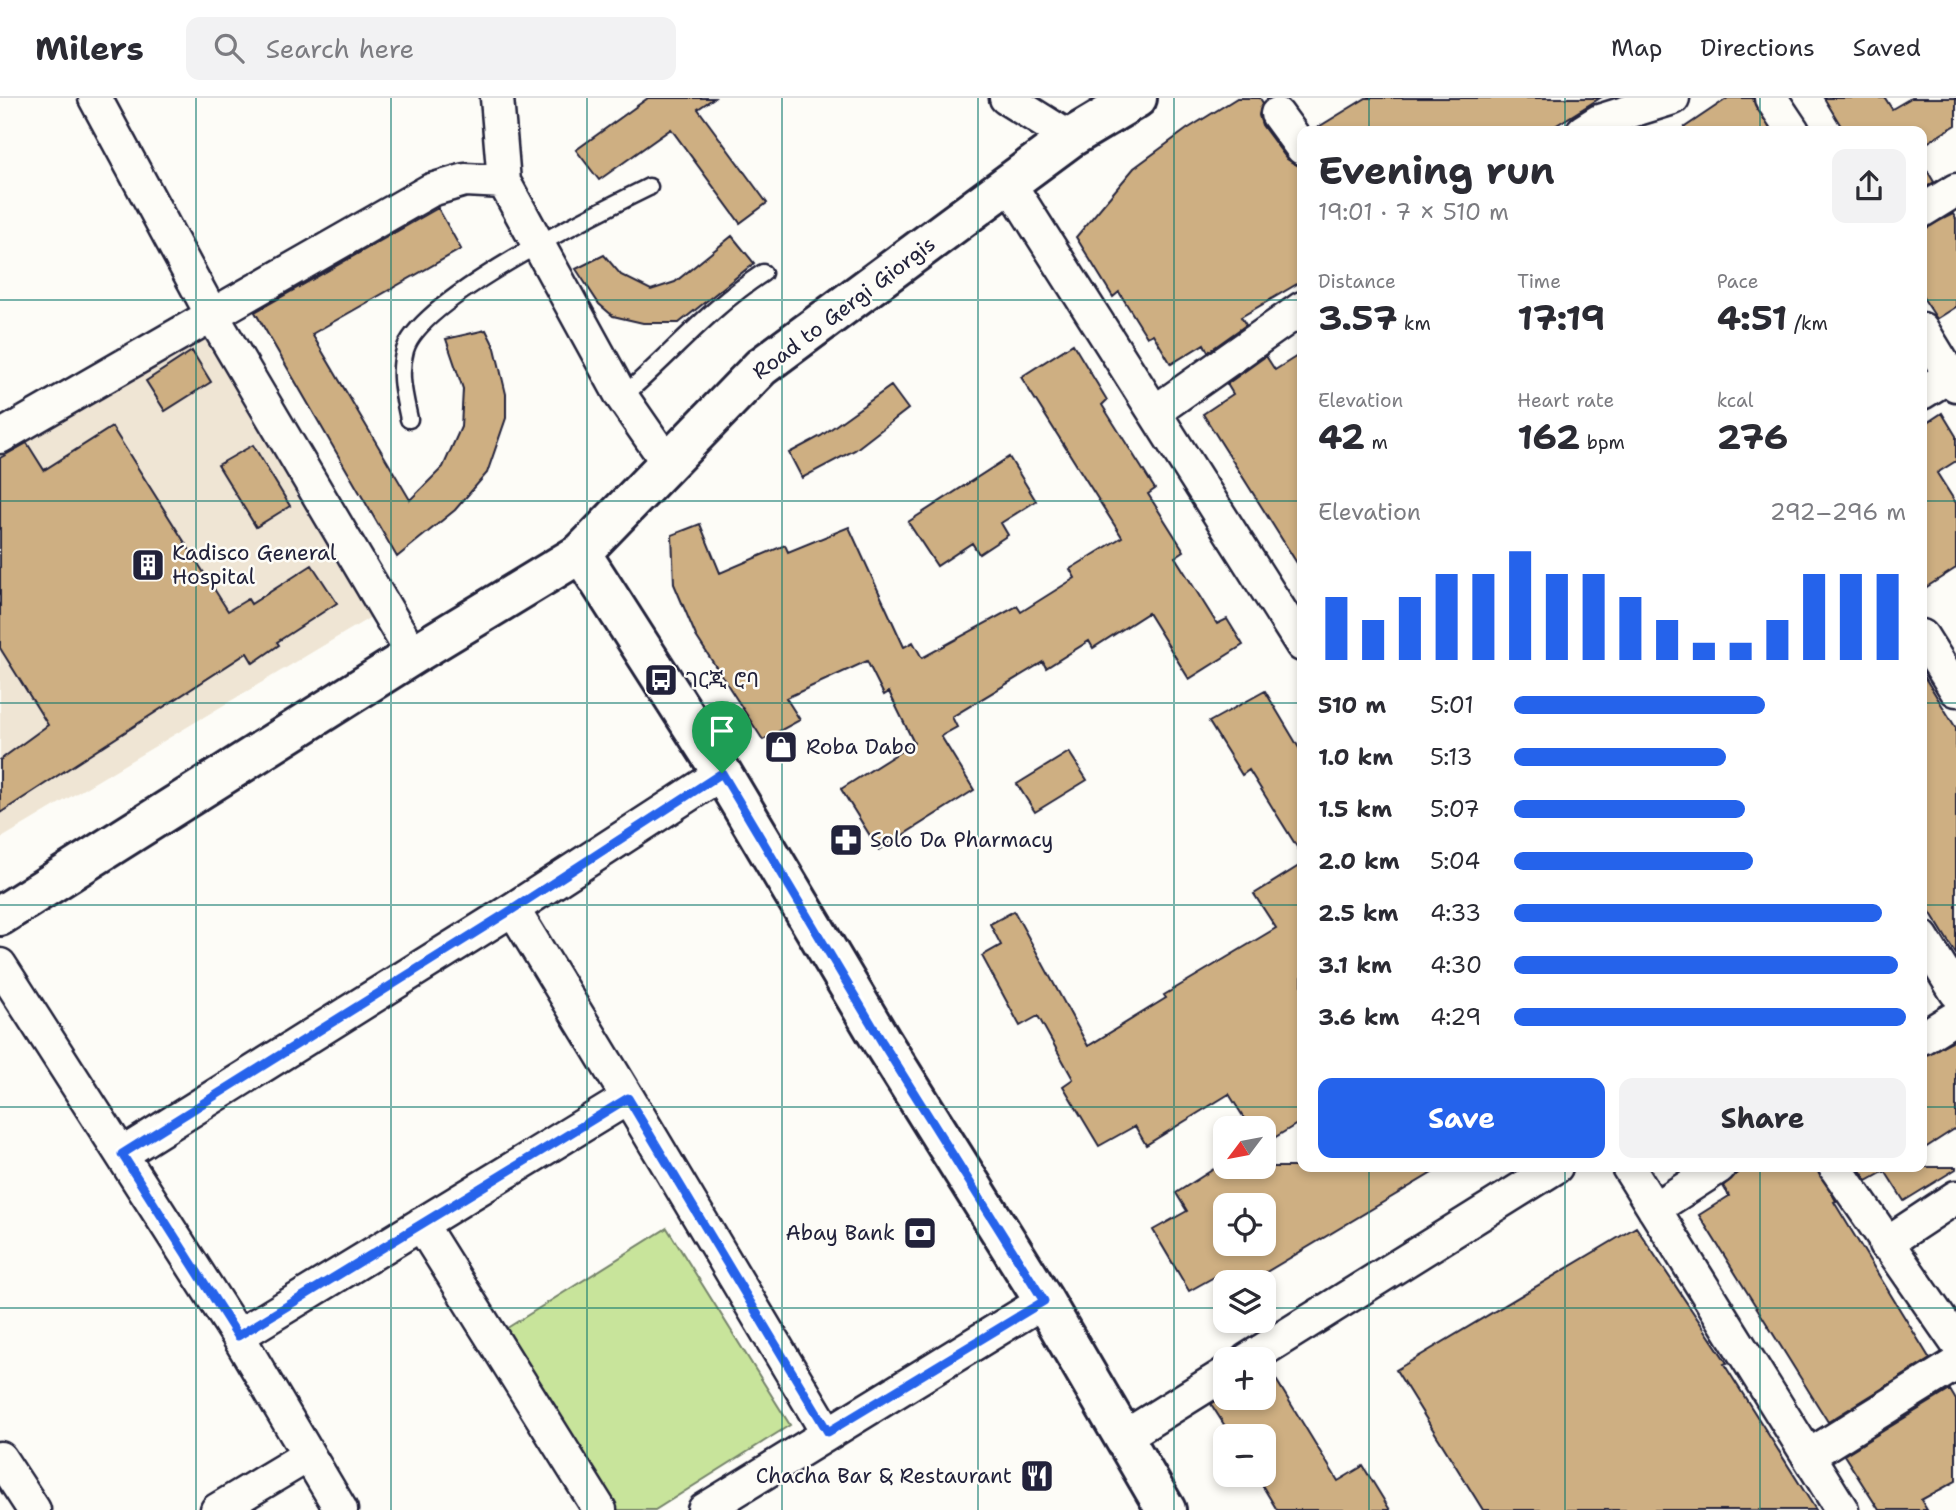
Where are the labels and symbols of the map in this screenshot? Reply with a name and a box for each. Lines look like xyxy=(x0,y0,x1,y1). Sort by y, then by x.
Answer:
street label: Road to Gergi Giorgis xyxy=(747,230,941,386)
place label: Kadisco General Hospital xyxy=(172,539,337,591)
building icon: Kadisco General Hospital xyxy=(129,546,167,584)
bus stop icon: ገርጂ ሮባ xyxy=(642,661,680,699)
place label: ገርጂ ሮባ xyxy=(686,666,759,694)
pin xyxy=(692,701,752,773)
shop icon: Roba Dabo xyxy=(762,728,800,766)
place label: Roba Dabo xyxy=(806,733,916,761)
pharmacy icon: Solo Da Pharmacy xyxy=(827,821,865,859)
place label: Solo Da Pharmacy xyxy=(870,826,1053,854)
north arrow xyxy=(1213,1116,1276,1180)
bank icon: Abay Bank xyxy=(901,1214,939,1252)
place label: Abay Bank xyxy=(785,1219,895,1247)
restaurant icon: Chacha Bar & Restaurant xyxy=(1018,1457,1056,1495)
place label: Chacha Bar & Restaurant xyxy=(756,1462,1012,1490)

